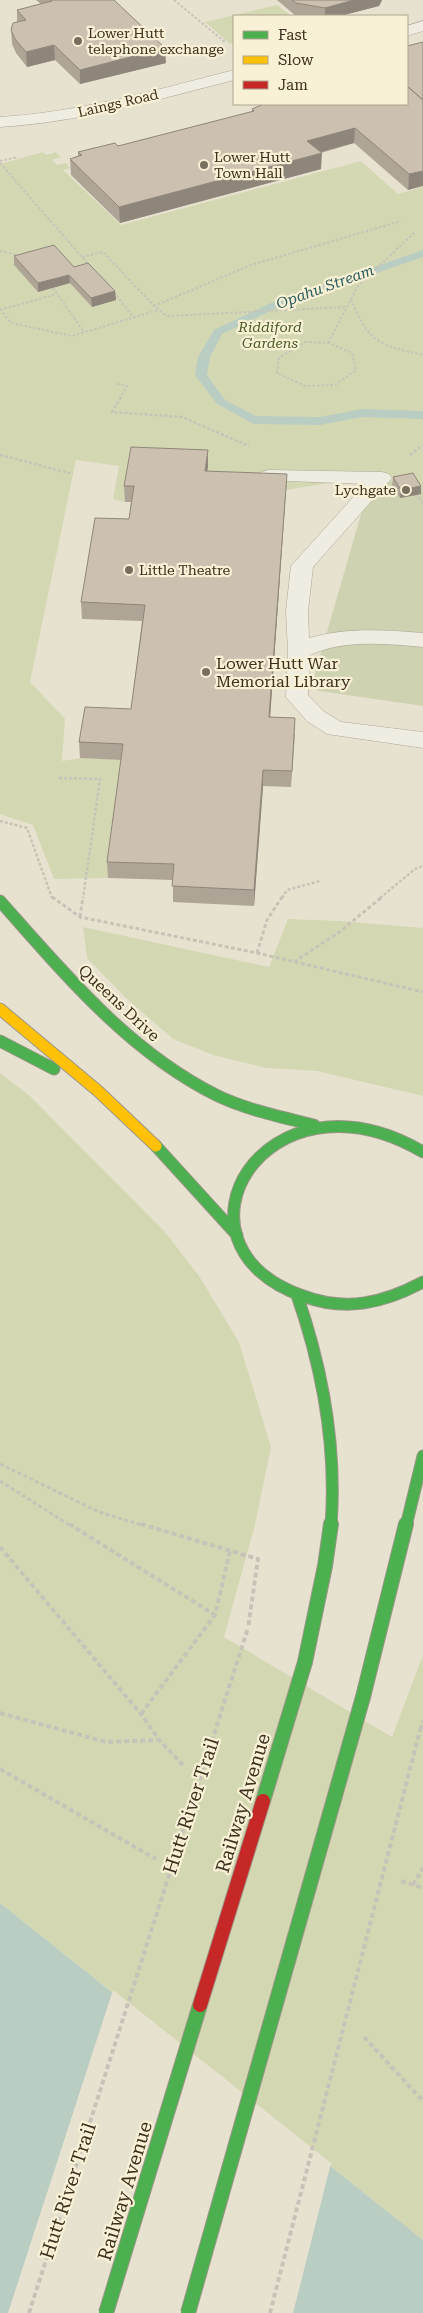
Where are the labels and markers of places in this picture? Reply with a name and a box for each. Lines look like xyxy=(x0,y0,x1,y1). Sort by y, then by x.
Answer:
place label: Lower Hutt telephone exchange xyxy=(88,25,224,57)
marker: Lower Hutt telephone exchange xyxy=(72,35,84,47)
place label: Lower Hutt Town Hall xyxy=(214,149,290,181)
marker: Lower Hutt Town Hall xyxy=(198,159,210,171)
place label: Lychgate xyxy=(335,482,396,498)
marker: Lychgate xyxy=(400,484,412,496)
place label: Little Theatre xyxy=(139,562,231,578)
marker: Little Theatre xyxy=(123,564,135,576)
place label: Lower Hutt War Memorial Library xyxy=(216,654,351,691)
marker: Lower Hutt War Memorial Library xyxy=(200,666,212,678)

